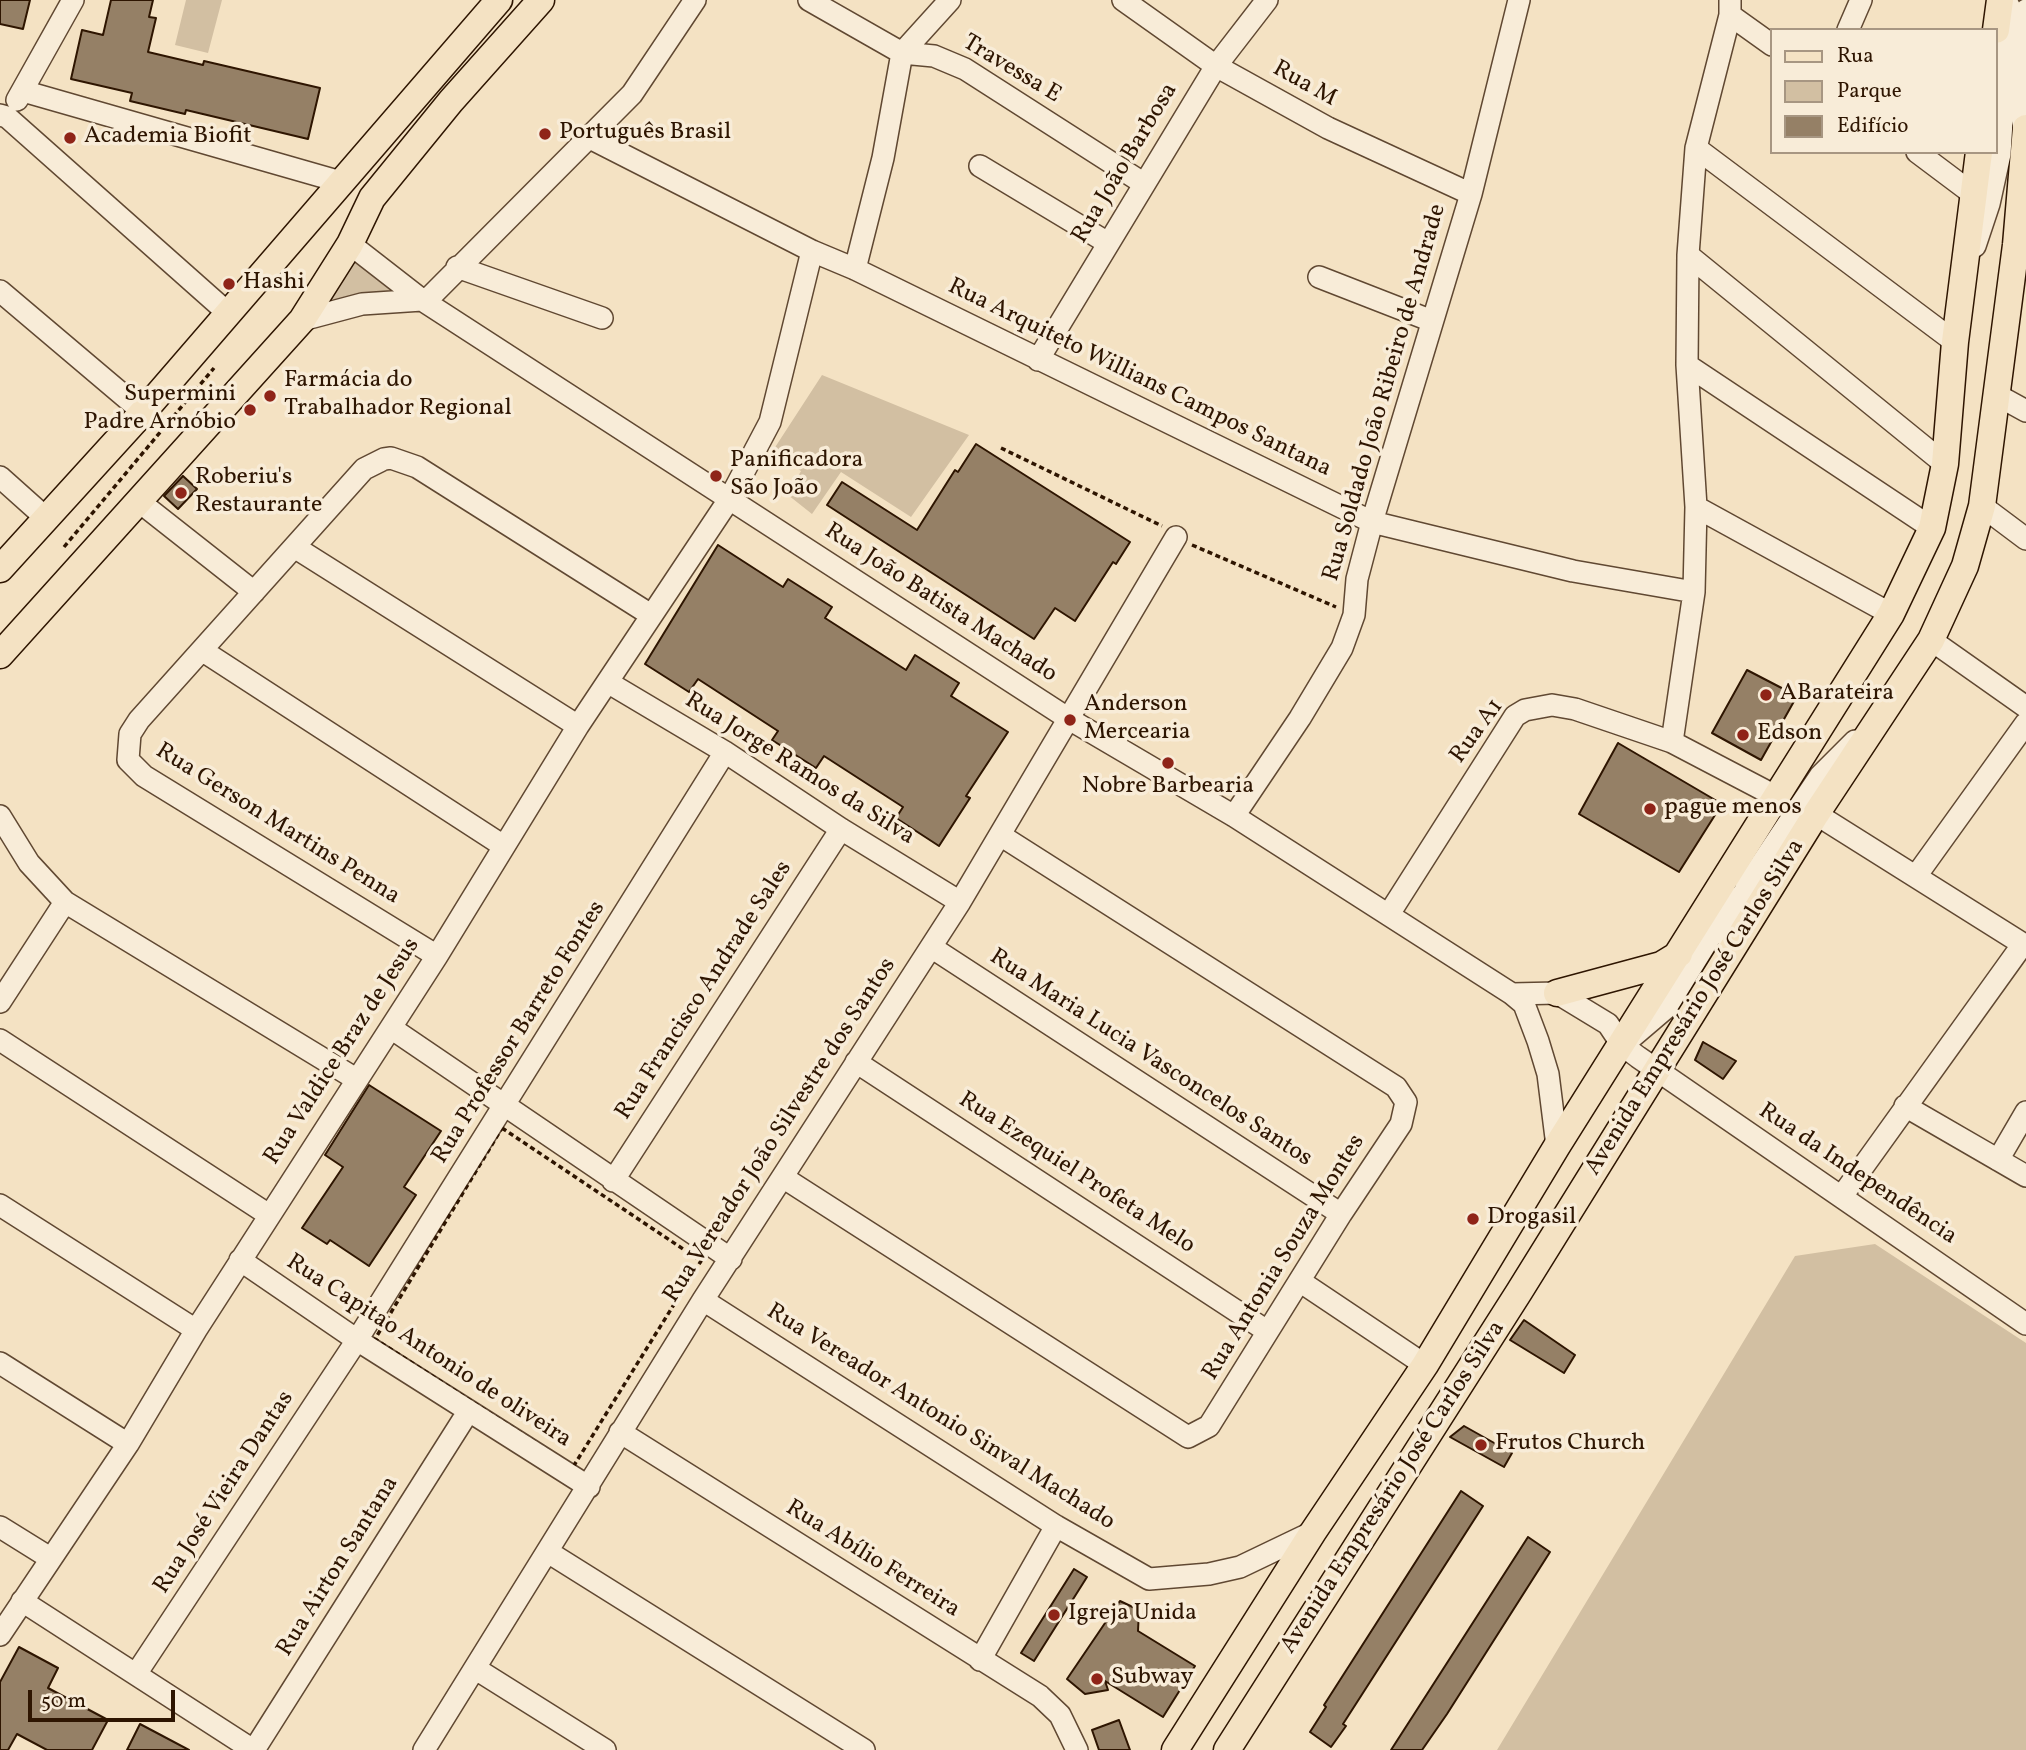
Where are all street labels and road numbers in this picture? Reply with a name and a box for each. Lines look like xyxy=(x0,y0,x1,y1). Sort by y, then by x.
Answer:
street label: Travessa E xyxy=(956,29,1066,111)
street label: Rua M xyxy=(1267,56,1341,114)
street label: Rua João Barbosa xyxy=(1067,79,1185,249)
street label: Rua Soldado João Ribeiro de Andrade xyxy=(1318,201,1454,585)
street label: Rua Arquiteto Willians Campos Santana xyxy=(943,273,1335,485)
street label: Rua João Batista Machado xyxy=(818,518,1062,690)
street label: Rua Jorge Ramos da Silva xyxy=(679,687,919,853)
street label: Rua A1 xyxy=(1445,694,1511,770)
street label: Rua Gerson Martins Penna xyxy=(149,738,405,912)
street label: Avenida Empresário José Carlos Silva xyxy=(1580,835,1812,1181)
street label: Rua Francisco Andrade Sales xyxy=(610,856,800,1126)
street label: Rua Professor Barreto Fontes xyxy=(427,896,613,1170)
street label: Rua Valdice Braz de Jesus xyxy=(259,933,427,1171)
street label: Rua Maria Lucia Vasconcelos Santos xyxy=(983,944,1317,1174)
street label: Rua Vereador João Silvestre dos Santos xyxy=(658,953,904,1309)
street label: Rua Ezequiel Profeta Melo xyxy=(952,1087,1200,1261)
street label: Rua da Independência xyxy=(1752,1098,1962,1252)
street label: Rua Antonia Souza Montes xyxy=(1197,1130,1373,1386)
street label: Rua Capitao Antonio de oliveira xyxy=(280,1249,576,1455)
street label: Rua Vereador Antonio Sinval Machado xyxy=(760,1298,1120,1538)
street label: Avenida Empresário José Carlos Silva xyxy=(1275,1316,1513,1660)
street label: Rua José Vieira Dantas xyxy=(149,1386,301,1600)
street label: Rua Airton Santana xyxy=(272,1472,406,1662)
street label: Rua Abílio Ferreira xyxy=(779,1495,965,1625)

